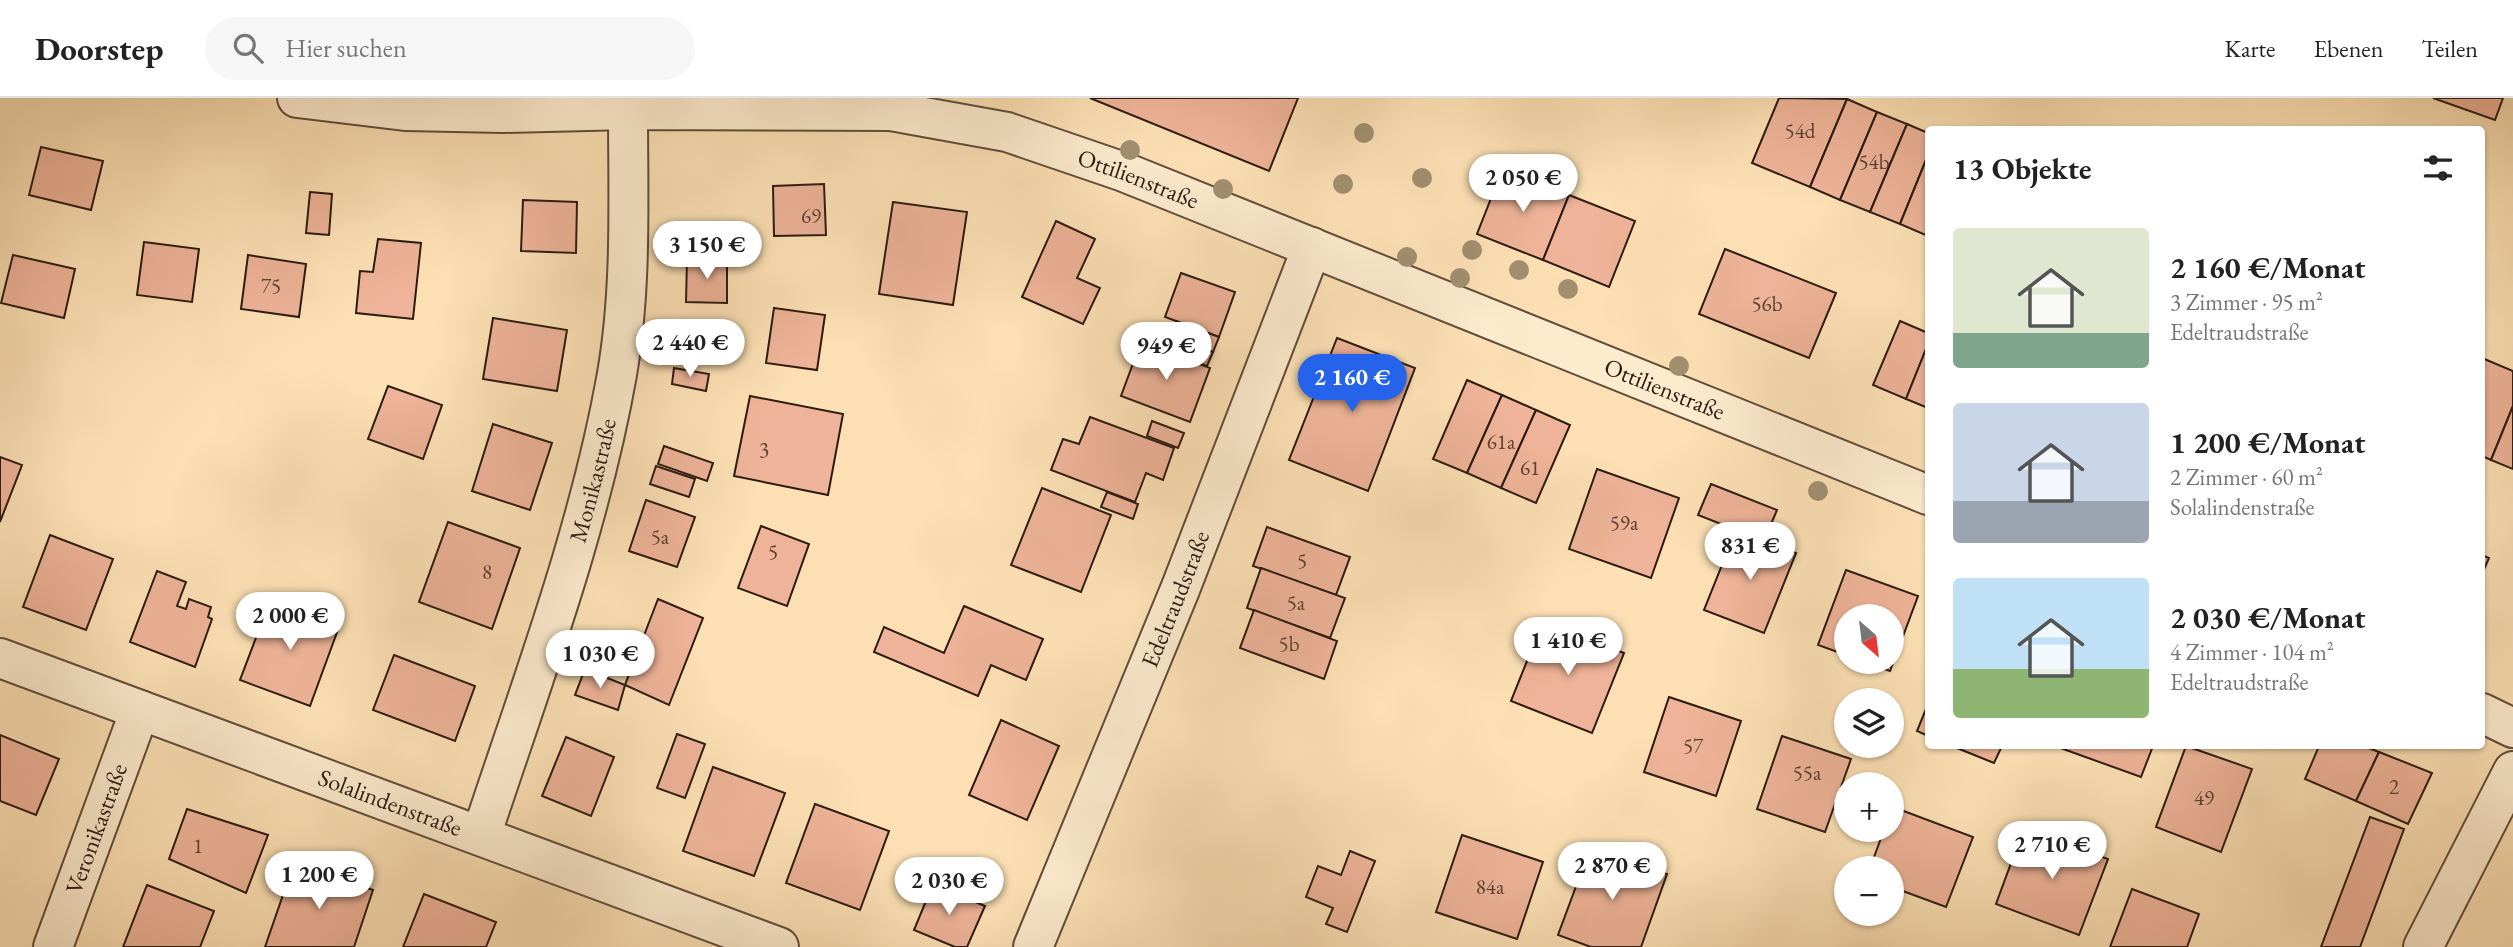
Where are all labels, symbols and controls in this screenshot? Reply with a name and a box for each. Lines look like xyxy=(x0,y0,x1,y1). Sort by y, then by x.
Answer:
search box xyxy=(205,17,695,80)
text: Doorstep xyxy=(35,27,163,70)
icon: search xyxy=(229,29,267,67)
text: Hier suchen xyxy=(285,31,407,65)
text: Karte xyxy=(2225,33,2275,64)
text: Ebenen xyxy=(2313,33,2383,64)
text: Teilen xyxy=(2421,33,2478,64)
house number: 54d xyxy=(1785,117,1816,144)
street label: Ottilienstraße xyxy=(1074,141,1204,215)
house number: 54b xyxy=(1859,148,1890,175)
text: 13 Objekte xyxy=(1953,149,2092,188)
icon: filters xyxy=(2419,149,2457,187)
pin: 2 050 € xyxy=(1458,155,1588,214)
text: 2 050 € xyxy=(1485,162,1561,192)
house number: 69 xyxy=(801,202,821,229)
pin: 3 150 € xyxy=(642,222,772,281)
text: 3 150 € xyxy=(669,229,745,259)
text: 2 160 €/Monat xyxy=(2170,248,2365,287)
icon: home xyxy=(2009,256,2093,340)
house number: 75 xyxy=(261,272,281,299)
text: 3 Zimmer · 95 m² xyxy=(2170,287,2323,317)
house number: 56b xyxy=(1752,290,1783,317)
text: Edeltraudstraße xyxy=(2170,317,2308,347)
pin: 2 440 € xyxy=(625,320,755,379)
pin: 949 € xyxy=(1117,322,1215,382)
text: 2 440 € xyxy=(652,327,728,357)
text: 949 € xyxy=(1137,330,1195,360)
street label: Ottilienstraße xyxy=(1600,351,1730,427)
pin: 2 160 € xyxy=(1287,354,1417,414)
text: 2 160 € xyxy=(1314,362,1390,392)
street label: Monikastraße xyxy=(562,415,623,546)
text: 1 200 €/Monat xyxy=(2170,423,2365,462)
house number: 61a xyxy=(1487,428,1516,455)
icon: home xyxy=(2009,431,2093,515)
house number: 3 xyxy=(759,436,769,463)
house number: 61 xyxy=(1520,454,1540,481)
text: 2 Zimmer · 60 m² xyxy=(2170,462,2323,492)
text: Solalindenstraße xyxy=(2170,492,2315,522)
house number: 59a xyxy=(1610,509,1639,536)
pin: 831 € xyxy=(1701,522,1799,582)
house number: 5a xyxy=(651,523,670,550)
street label: Edeltraudstraße xyxy=(1134,526,1216,672)
text: 831 € xyxy=(1721,530,1779,560)
house number: 5 xyxy=(768,538,778,565)
house number: 5 xyxy=(1297,547,1307,574)
house number: 8 xyxy=(482,558,492,585)
house number: 5a xyxy=(1287,589,1306,616)
pin: 2 000 € xyxy=(225,592,355,652)
text: 2 030 €/Monat xyxy=(2170,598,2365,637)
text: 2 000 € xyxy=(252,600,328,630)
north arrow xyxy=(1834,604,1904,674)
map controls xyxy=(1834,604,1904,926)
icon: home xyxy=(2009,606,2093,690)
pin: 1 410 € xyxy=(1503,618,1633,677)
text: 1 410 € xyxy=(1530,625,1606,655)
pin: 1 030 € xyxy=(535,630,665,690)
house number: 5b xyxy=(1279,630,1300,657)
text: 4 Zimmer · 104 m² xyxy=(2170,637,2334,667)
text: 1 030 € xyxy=(562,638,638,668)
text: Edeltraudstraße xyxy=(2170,667,2308,697)
button: layers xyxy=(1834,688,1904,758)
house number: 57 xyxy=(1683,732,1704,759)
street label: Veronikastraße xyxy=(58,759,134,898)
house number: 55a xyxy=(1793,759,1822,786)
street label: Solalindenstraße xyxy=(314,761,466,843)
button: + xyxy=(1834,772,1904,842)
house number: 2 xyxy=(2389,773,2399,800)
house number: 49 xyxy=(2194,784,2214,811)
pin: 2 710 € xyxy=(1987,822,2117,881)
text: 2 710 € xyxy=(2014,829,2090,859)
house number: 1 xyxy=(193,832,203,859)
pin: 2 870 € xyxy=(1547,842,1677,902)
text: 2 870 € xyxy=(1574,850,1650,880)
pin: 1 200 € xyxy=(254,852,384,911)
button: − xyxy=(1834,856,1904,926)
pin: 2 030 € xyxy=(884,858,1014,917)
text: 1 200 € xyxy=(281,859,357,889)
text: 2 030 € xyxy=(911,865,987,895)
house number: 84a xyxy=(1476,873,1505,900)

